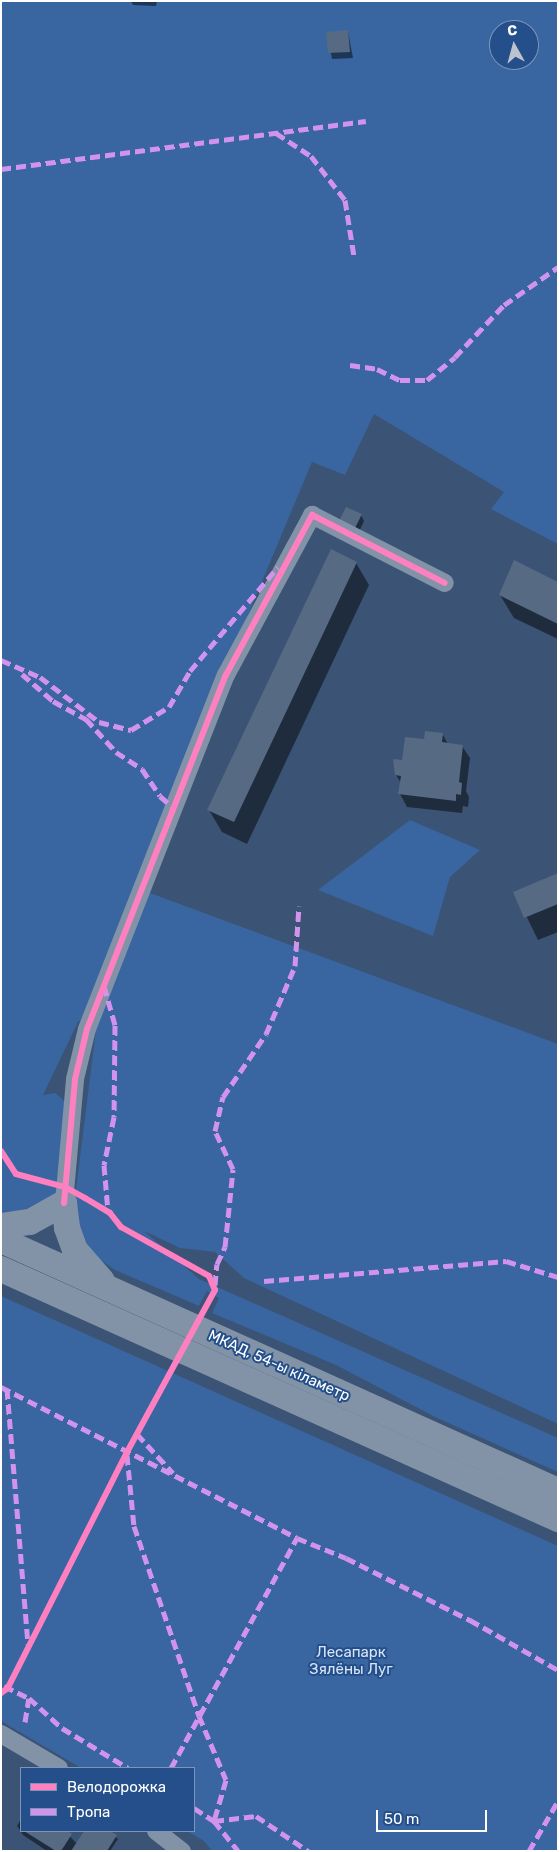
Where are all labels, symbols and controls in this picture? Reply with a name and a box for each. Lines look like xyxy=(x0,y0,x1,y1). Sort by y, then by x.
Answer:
north arrow xyxy=(489,20,539,70)
text: С xyxy=(506,22,518,40)
street label: МКАД, 54-ы кіламетр xyxy=(205,1327,353,1405)
park label: Лесапарк Зялёны Луг xyxy=(309,1643,393,1678)
legend xyxy=(20,1767,195,1832)
text: Велодорожка xyxy=(67,1778,166,1796)
scale bar xyxy=(379,1800,490,1832)
text: Тропа xyxy=(67,1803,110,1821)
text: 50 m xyxy=(384,1810,419,1828)

